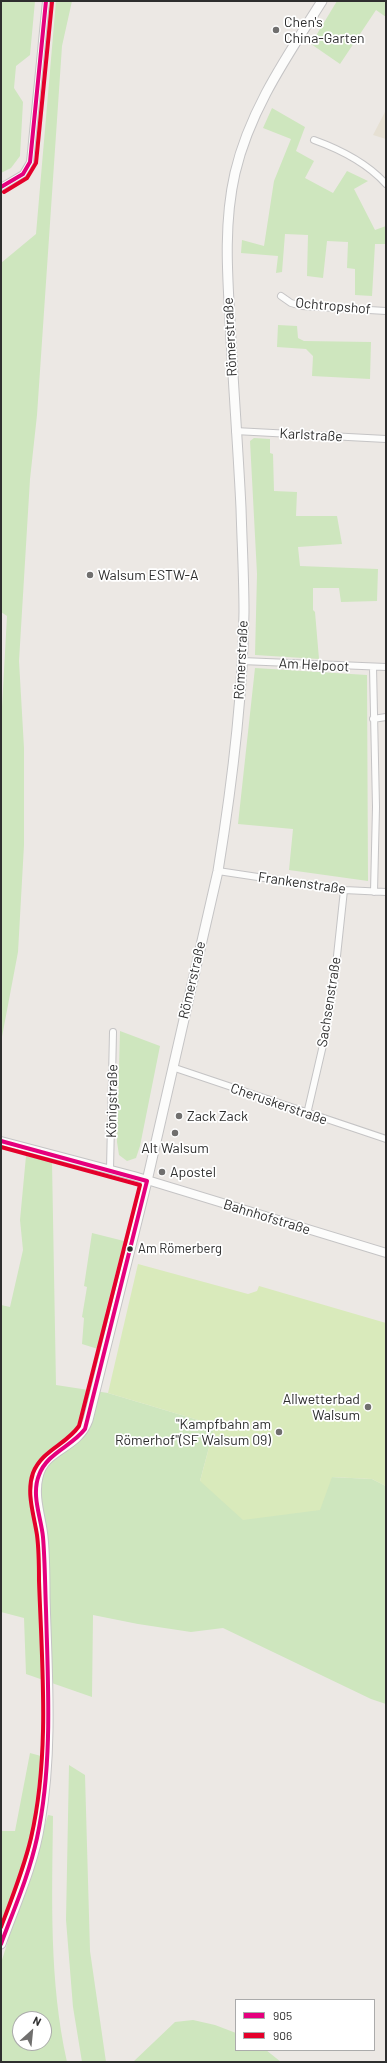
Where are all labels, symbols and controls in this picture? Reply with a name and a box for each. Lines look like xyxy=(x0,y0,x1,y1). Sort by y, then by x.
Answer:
place label: Chen's China-Garten xyxy=(284,14,365,46)
marker: Chen's China-Garten xyxy=(271,25,281,35)
street label: Ochtropshof xyxy=(295,294,371,318)
street label: Römerstraße xyxy=(220,297,240,377)
street label: Karlstraße xyxy=(279,425,343,445)
place label: Walsum ESTW-A xyxy=(98,567,199,583)
marker: Walsum ESTW-A xyxy=(85,570,95,580)
street label: Römerstraße xyxy=(231,620,251,700)
street label: Am Helpoot xyxy=(278,655,350,675)
street label: Frankenstraße xyxy=(257,869,347,897)
street label: Römerstraße xyxy=(175,939,209,1021)
street label: Sachsenstraße xyxy=(314,956,344,1048)
street label: Königstraße xyxy=(103,1064,121,1138)
street label: Cheruskerstraße xyxy=(228,1080,330,1128)
place label: Zack Zack xyxy=(187,1108,248,1124)
marker: Zack Zack xyxy=(174,1111,184,1121)
marker: Alt Walsum xyxy=(170,1128,180,1138)
place label: Alt Walsum xyxy=(141,1140,209,1156)
place label: Apostel xyxy=(170,1164,216,1180)
marker: Apostel xyxy=(157,1167,167,1177)
street label: Bahnhofstraße xyxy=(222,1196,312,1238)
place label: Am Römerberg xyxy=(138,1241,222,1257)
marker: Am Römerberg xyxy=(125,1244,135,1254)
place label: Allwetterbad Walsum xyxy=(283,1391,360,1424)
marker: Allwetterbad Walsum xyxy=(363,1402,373,1412)
place label: "Kampfbahn am Römerhof"(SF Walsum 09) xyxy=(115,1416,271,1448)
marker: "Kampfbahn am Römerhof"(SF Walsum 09) xyxy=(274,1427,284,1437)
legend xyxy=(235,1999,375,2051)
text: 905 xyxy=(273,2008,292,2022)
north arrow xyxy=(12,2011,52,2051)
text: N xyxy=(31,2013,43,2028)
text: 906 xyxy=(273,2028,292,2042)

